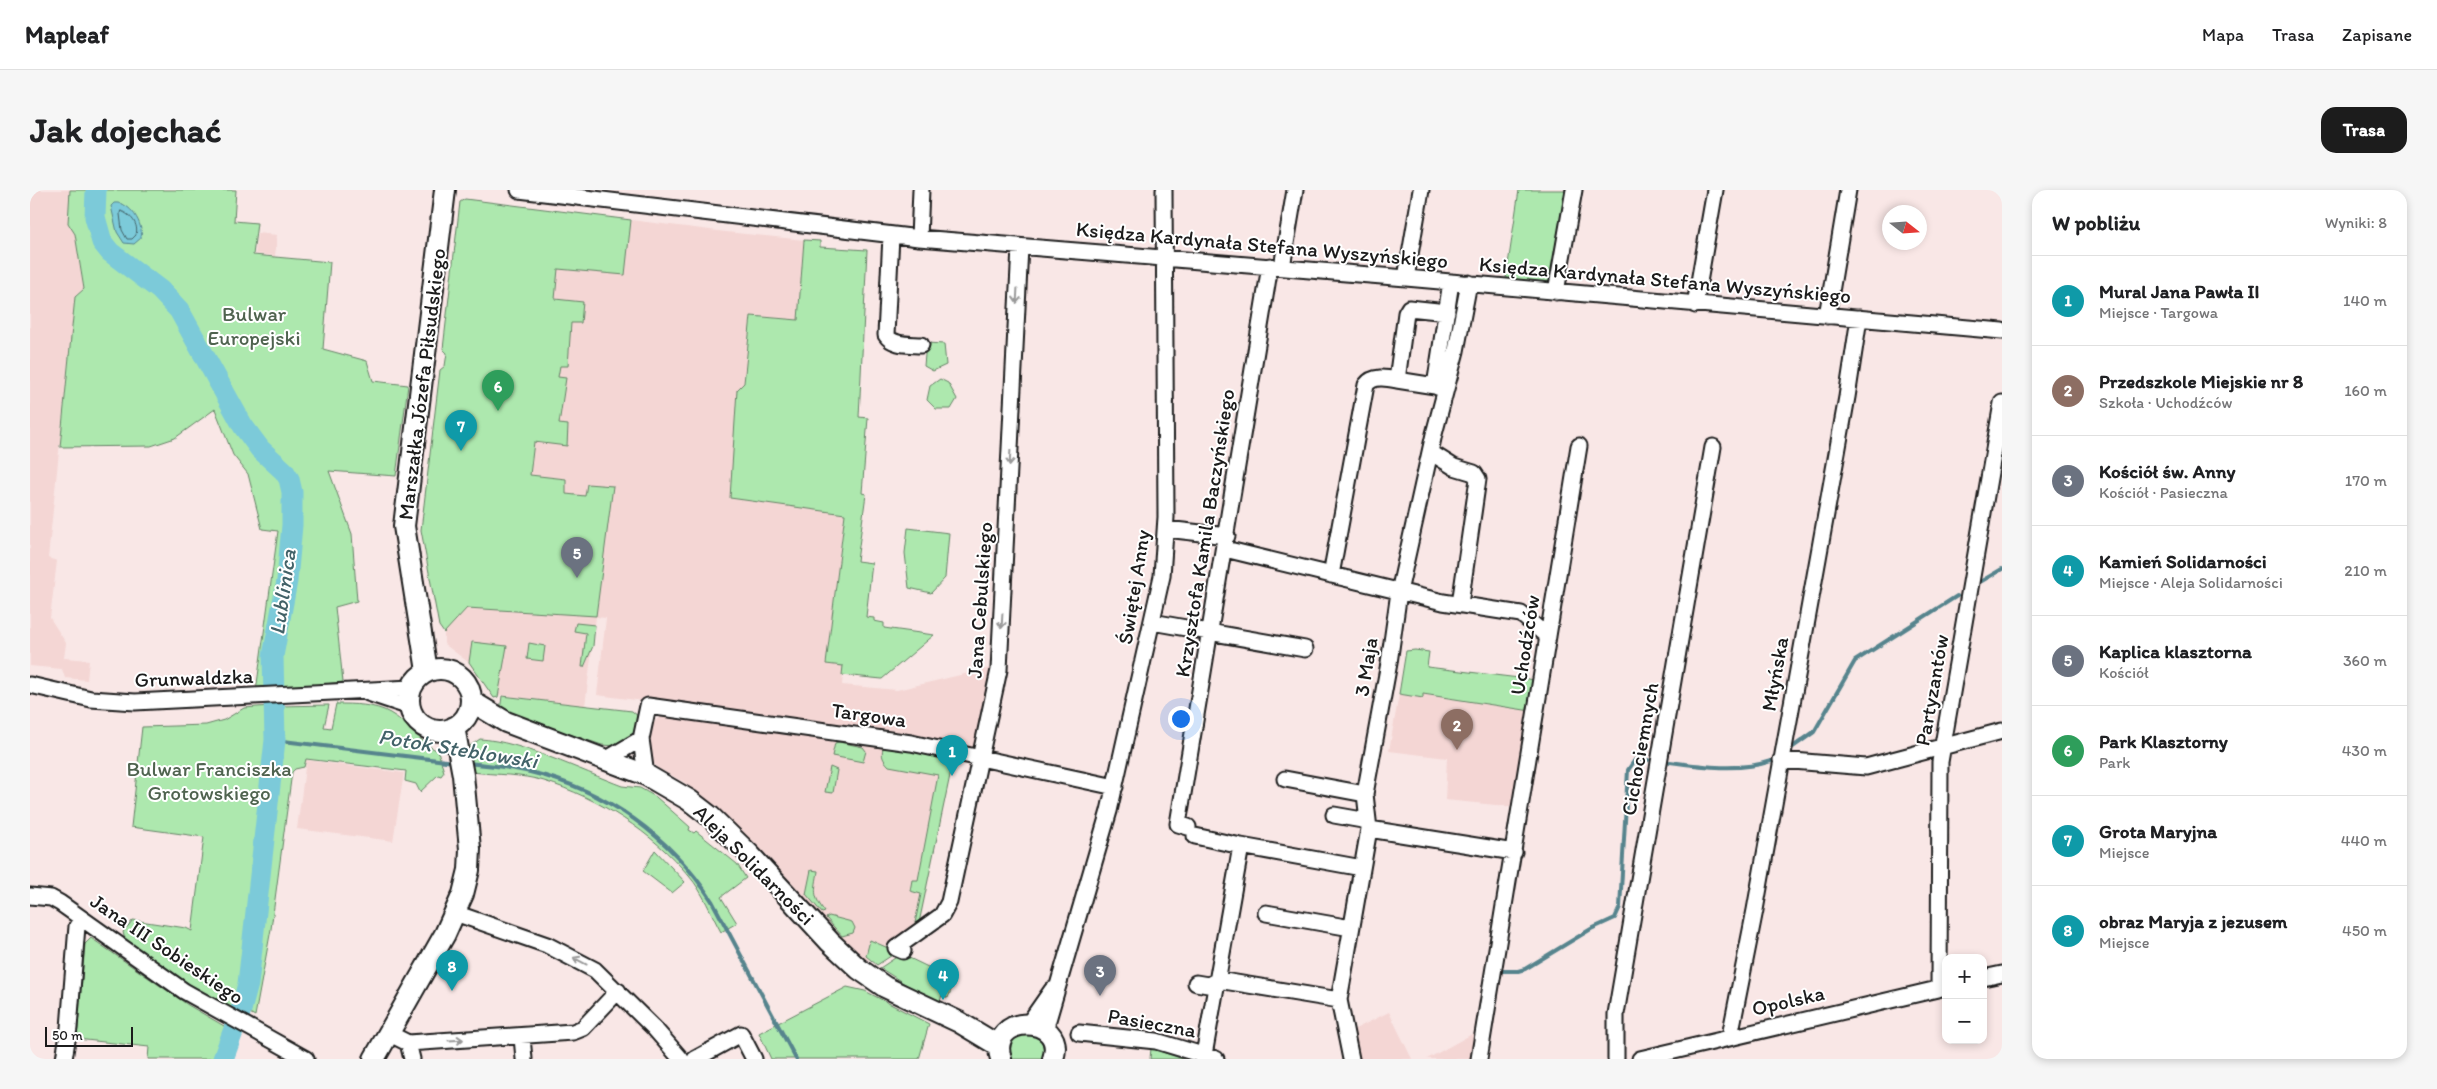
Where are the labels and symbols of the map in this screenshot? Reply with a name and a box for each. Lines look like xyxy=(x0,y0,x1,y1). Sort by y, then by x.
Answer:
north arrow xyxy=(1882,205,1927,250)
street label: Księdza Kardynała Stefana Wyszyńskiego xyxy=(1075,216,1449,273)
street label: Marszałka Józefa Piłsudskiego xyxy=(392,247,451,521)
street label: Księdza Kardynała Stefana Wyszyńskiego xyxy=(1478,251,1852,308)
one-way arrow xyxy=(1013,288,1022,304)
park label: Bulwar Europejski xyxy=(207,301,301,350)
pin: 6 xyxy=(482,370,514,411)
street label: Krzysztofa Kamila Baczyńskiego xyxy=(1169,387,1240,679)
pin: 7 xyxy=(445,410,477,451)
one-way arrow xyxy=(1005,450,1014,466)
street label: Jana Cebulskiego xyxy=(962,521,997,679)
street label: Świętej Anny xyxy=(1112,528,1155,646)
pin: 5 xyxy=(561,537,593,578)
water label: Lublinica xyxy=(263,547,302,637)
street label: Uchodźców xyxy=(1504,593,1545,697)
one-way arrow xyxy=(997,612,1006,628)
street label: Partyzantów xyxy=(1909,632,1954,748)
street label: Młyńska xyxy=(1756,635,1793,713)
street label: 3 Maja xyxy=(1349,636,1382,698)
street label: Grunwaldzka xyxy=(134,663,254,692)
street label: Cichociemnych xyxy=(1616,680,1664,817)
street label: Targowa xyxy=(830,697,908,732)
your location xyxy=(1168,706,1194,732)
pin: 2 xyxy=(1441,709,1473,750)
water label: Potok Steblowski xyxy=(377,723,542,775)
pin: 1 xyxy=(936,735,968,776)
park label: Bulwar Franciszka Grotowskiego xyxy=(126,756,292,805)
street label: Aleja Solidarności xyxy=(689,799,820,930)
street label: Jana III Sobieskiego xyxy=(86,888,249,1009)
pin: 8 xyxy=(436,950,468,991)
pin: 3 xyxy=(1084,955,1116,996)
one-way arrow xyxy=(572,956,587,966)
pin: 4 xyxy=(927,959,959,1000)
street label: Opolska xyxy=(1749,980,1827,1021)
street label: Pasieczna xyxy=(1106,1002,1198,1043)
scale bar xyxy=(45,1024,132,1047)
one-way arrow xyxy=(448,1036,464,1045)

